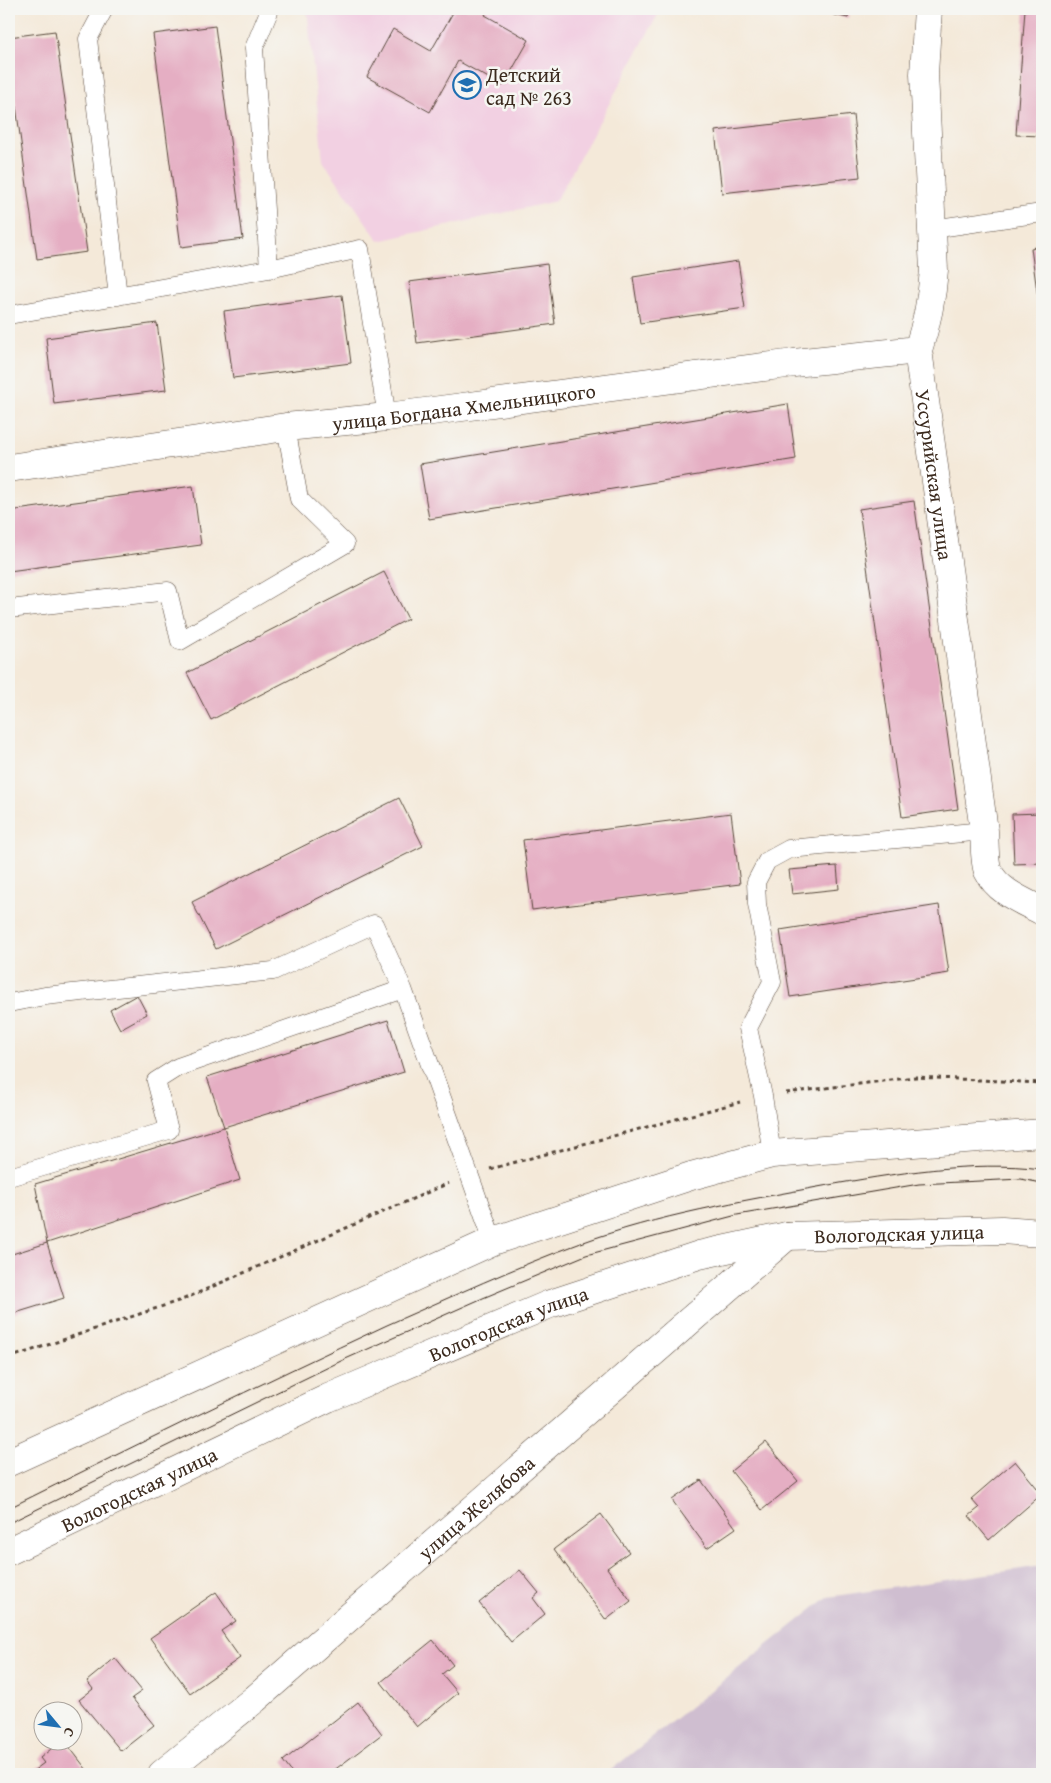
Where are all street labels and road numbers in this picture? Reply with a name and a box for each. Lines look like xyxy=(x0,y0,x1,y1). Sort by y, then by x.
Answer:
street label: улица Богдана Хмельницкого xyxy=(330,375,597,437)
street label: Уссурийская улица xyxy=(909,387,961,562)
street label: Вологодская улица xyxy=(814,1216,985,1250)
street label: Вологодская улица xyxy=(424,1278,592,1368)
street label: Вологодская улица xyxy=(56,1439,222,1539)
street label: улица Желябова xyxy=(410,1448,541,1567)

